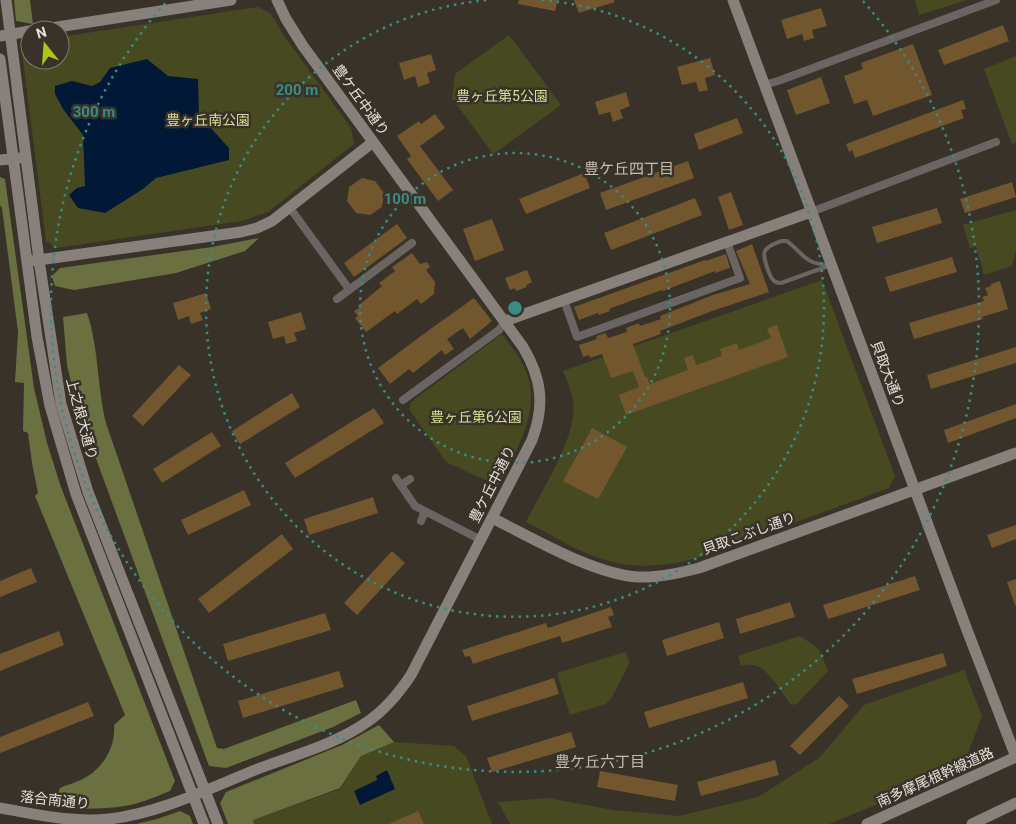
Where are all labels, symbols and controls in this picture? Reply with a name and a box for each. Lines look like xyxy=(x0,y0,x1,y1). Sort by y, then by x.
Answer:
north arrow xyxy=(20,20,70,70)
text: N xyxy=(34,23,48,42)
street label: 豊ケ丘中通り xyxy=(330,61,392,139)
text: 200 m xyxy=(276,81,318,99)
park label: 豊ヶ丘第5公園 xyxy=(456,88,548,104)
text: 300 m xyxy=(73,103,115,121)
park label: 豊ヶ丘南公園 xyxy=(166,112,250,128)
district label: 豊ケ丘四丁目 xyxy=(584,160,674,178)
text: 100 m xyxy=(384,190,426,208)
centre of rings xyxy=(506,299,524,317)
street label: 貝取大通り xyxy=(868,338,908,410)
street label: 上之根大通り xyxy=(63,376,101,462)
park label: 豊ヶ丘第6公園 xyxy=(430,409,522,425)
street label: 豊ケ丘中通り xyxy=(466,443,518,525)
street label: 貝取こぶし通り xyxy=(700,509,798,557)
street label: 南多摩尾根幹線道路 xyxy=(874,744,996,810)
district label: 豊ケ丘六丁目 xyxy=(555,753,645,771)
street label: 落合南通り xyxy=(19,788,91,812)

